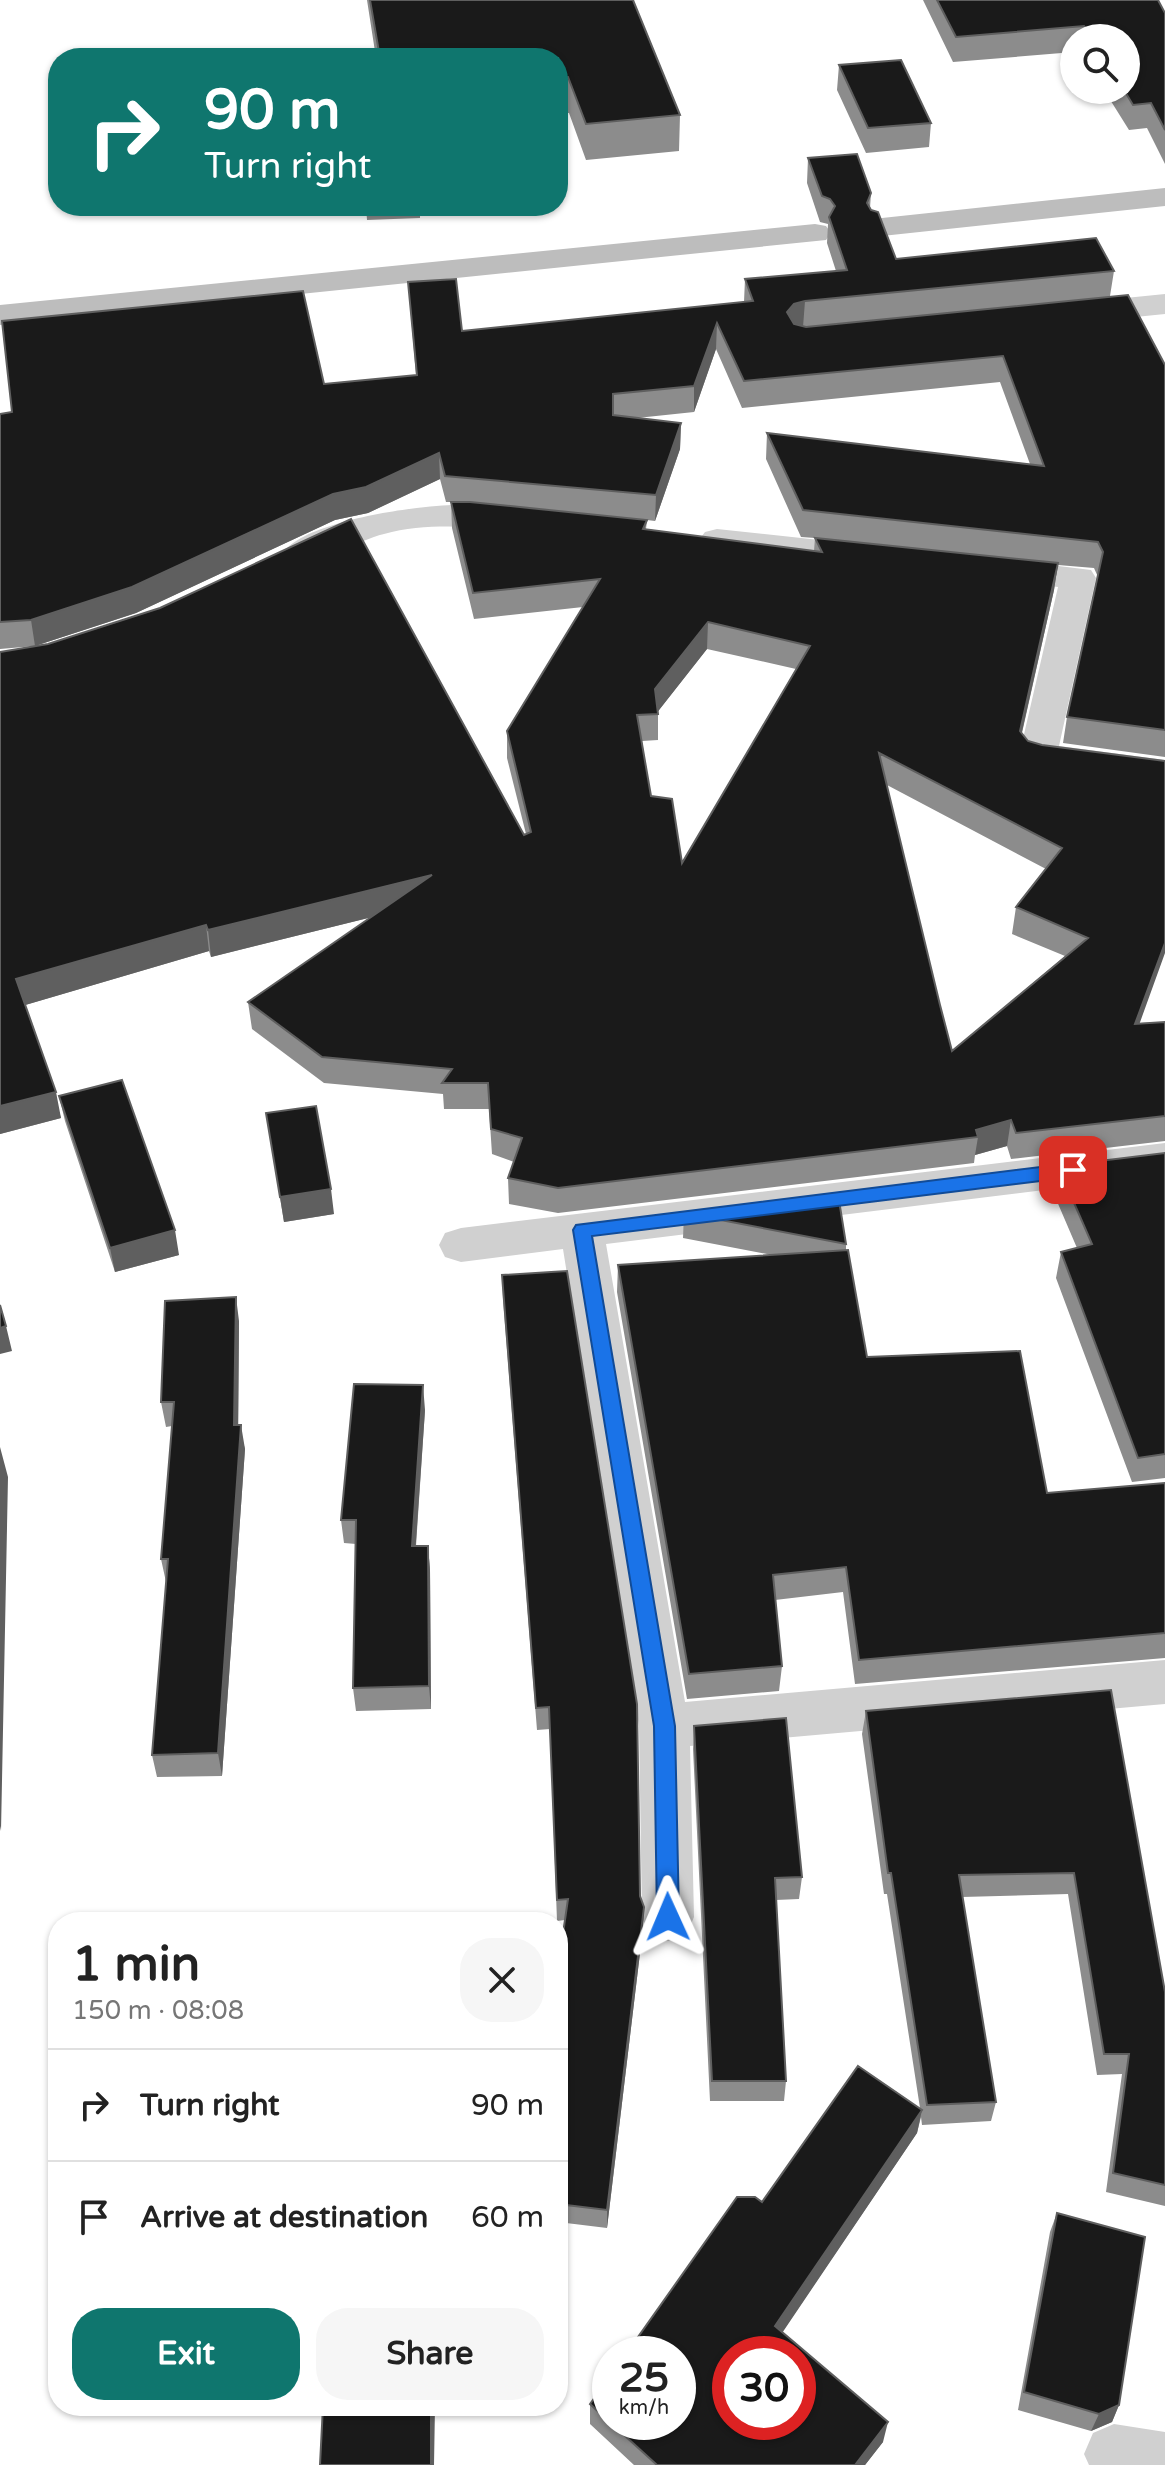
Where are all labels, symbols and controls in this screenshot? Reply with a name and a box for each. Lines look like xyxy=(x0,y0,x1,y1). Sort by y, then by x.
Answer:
map controls xyxy=(1060,24,1140,104)
button: search xyxy=(1060,24,1140,104)
text: 90 m xyxy=(204,77,340,144)
icon: right xyxy=(72,80,176,184)
text: Turn right xyxy=(204,145,371,188)
pin xyxy=(1039,1136,1107,1204)
icon: arrive xyxy=(1051,1148,1095,1192)
position arrow xyxy=(626,1875,710,1959)
text: 1 min xyxy=(72,1936,200,1994)
button: close xyxy=(460,1938,544,2022)
text: 150 m · 08:08 xyxy=(72,1995,244,2026)
icon: right xyxy=(72,2083,116,2127)
text: Turn right xyxy=(140,2087,280,2124)
text: 90 m xyxy=(471,2087,544,2124)
icon: arrive xyxy=(72,2195,116,2239)
text: Arrive at destination xyxy=(140,2199,428,2236)
text: 60 m xyxy=(471,2199,544,2236)
button: Exit xyxy=(72,2308,300,2400)
button: Share xyxy=(316,2308,544,2400)
speed limit sign: 30 xyxy=(712,2336,816,2440)
text: 25 xyxy=(619,2354,669,2402)
text: km/h xyxy=(619,2396,669,2420)

